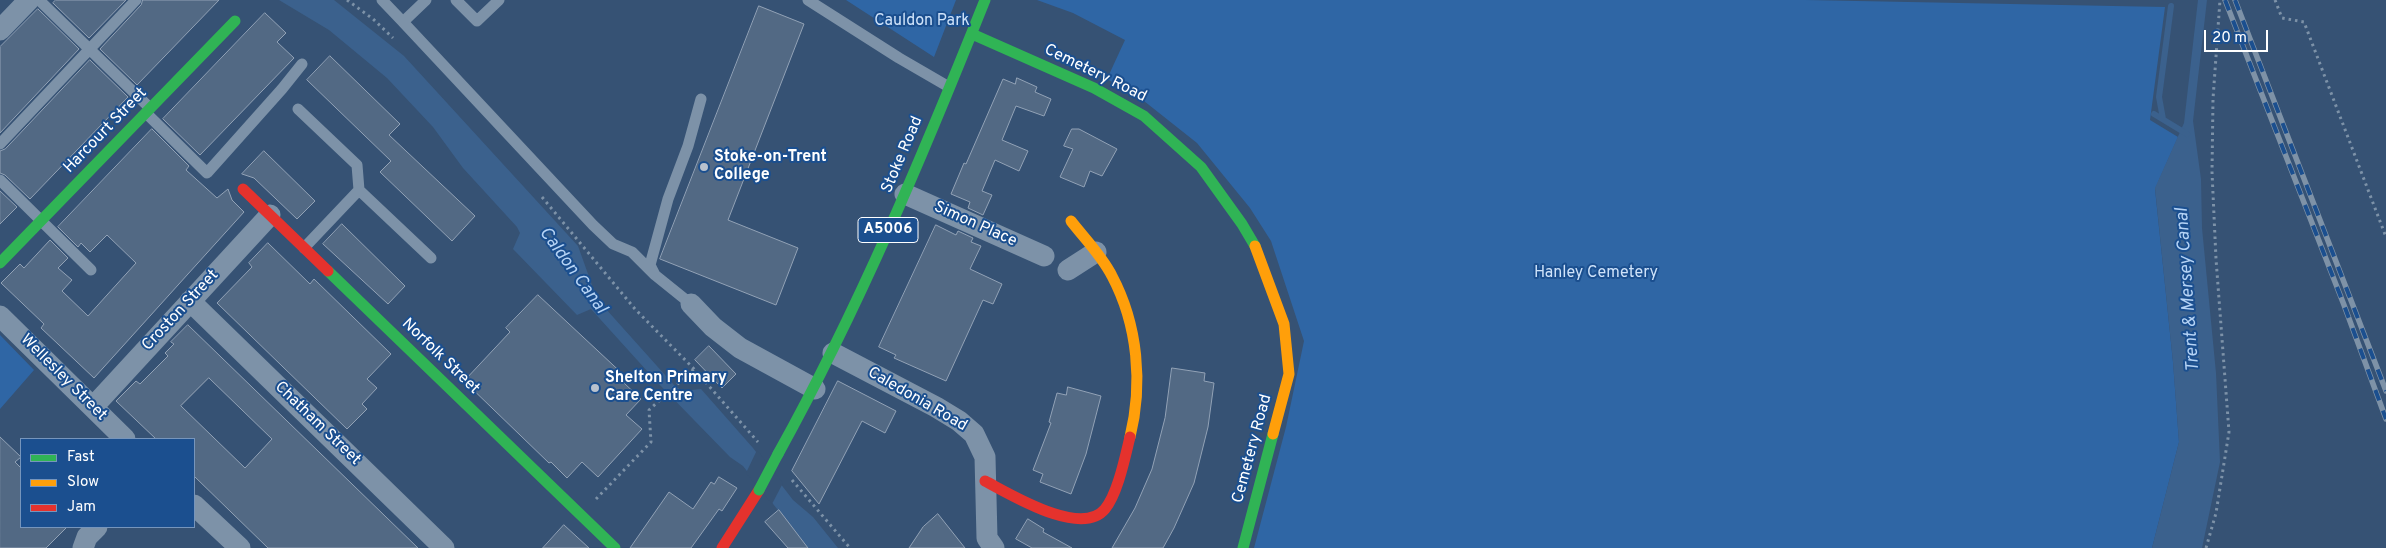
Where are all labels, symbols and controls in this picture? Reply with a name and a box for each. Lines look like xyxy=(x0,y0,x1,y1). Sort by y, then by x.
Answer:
park label: Cauldon Park xyxy=(874,12,970,32)
scale bar xyxy=(2206,20,2270,52)
text: 20 m xyxy=(2212,29,2247,48)
street label: Cemetery Road xyxy=(1041,41,1149,107)
street label: Harcourt Street xyxy=(60,84,152,178)
street label: Stoke Road xyxy=(878,114,928,196)
place label: Stoke-on-Trent College xyxy=(714,148,827,186)
marker: Stoke-on-Trent College xyxy=(698,161,710,173)
street label: Simon Place xyxy=(931,198,1019,252)
water label: Trent & Mersey Canal xyxy=(2172,207,2206,373)
road number: A5006 xyxy=(858,218,918,242)
water label: Caldon Canal xyxy=(533,223,611,319)
park label: Hanley Cemetery xyxy=(1534,264,1658,284)
street label: Croston Street xyxy=(139,266,223,356)
street label: Norfolk Street xyxy=(397,315,483,399)
street label: Wellesley Street xyxy=(16,331,110,425)
street label: Caledonia Road xyxy=(864,364,970,436)
place label: Shelton Primary Care Centre xyxy=(605,369,727,407)
street label: Chatham Street xyxy=(270,378,364,470)
marker: Shelton Primary Care Centre xyxy=(589,382,601,394)
street label: Cemetery Road xyxy=(1229,393,1277,505)
legend xyxy=(20,438,195,528)
text: Fast xyxy=(67,448,95,467)
text: Slow xyxy=(67,473,99,492)
text: Jam xyxy=(67,498,96,517)

